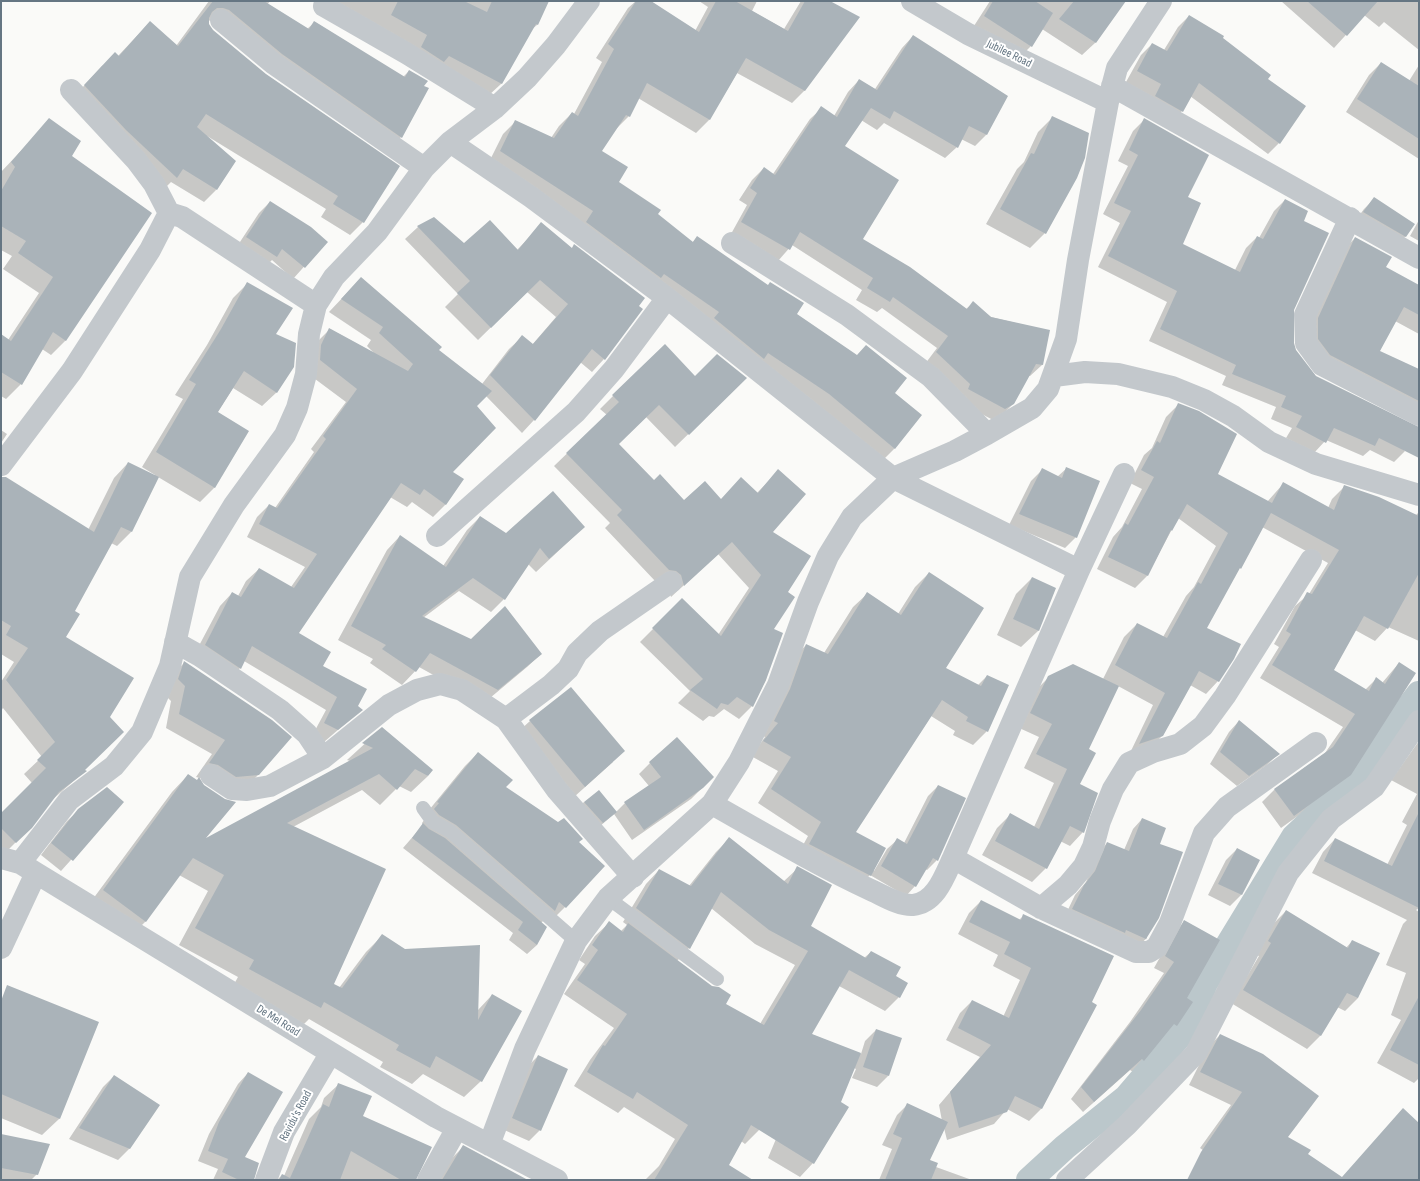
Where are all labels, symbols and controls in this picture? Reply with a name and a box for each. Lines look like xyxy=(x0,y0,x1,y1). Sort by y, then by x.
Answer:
street label: Jubilee Road xyxy=(984,37,1034,71)
street label: De Mel Road xyxy=(254,1002,302,1040)
street label: Ravidu's Road xyxy=(277,1088,315,1144)

